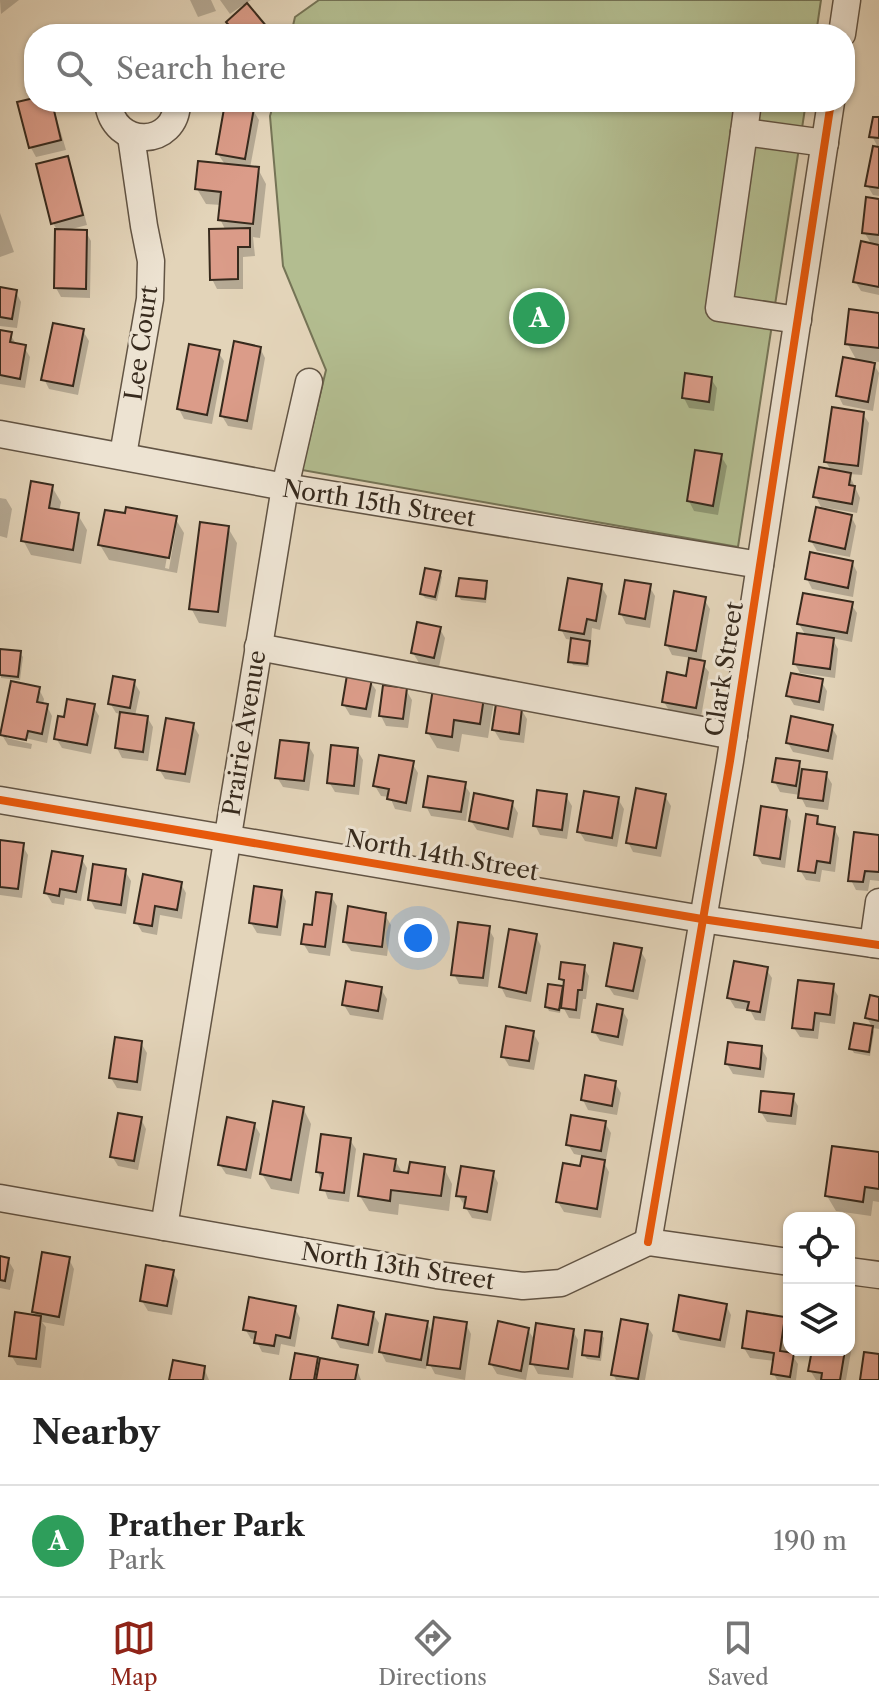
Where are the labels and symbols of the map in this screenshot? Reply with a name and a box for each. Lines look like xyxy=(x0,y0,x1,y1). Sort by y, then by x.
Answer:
street label: Lee Court xyxy=(119,283,163,402)
pin: A xyxy=(513,288,565,348)
street label: North 15th Street xyxy=(280,473,478,533)
street label: Clark Street xyxy=(699,599,749,739)
street label: Prairie Avenue xyxy=(217,648,271,818)
street label: North 14th Street xyxy=(343,824,541,886)
your location xyxy=(398,918,438,958)
street label: North 13th Street xyxy=(299,1236,497,1296)

